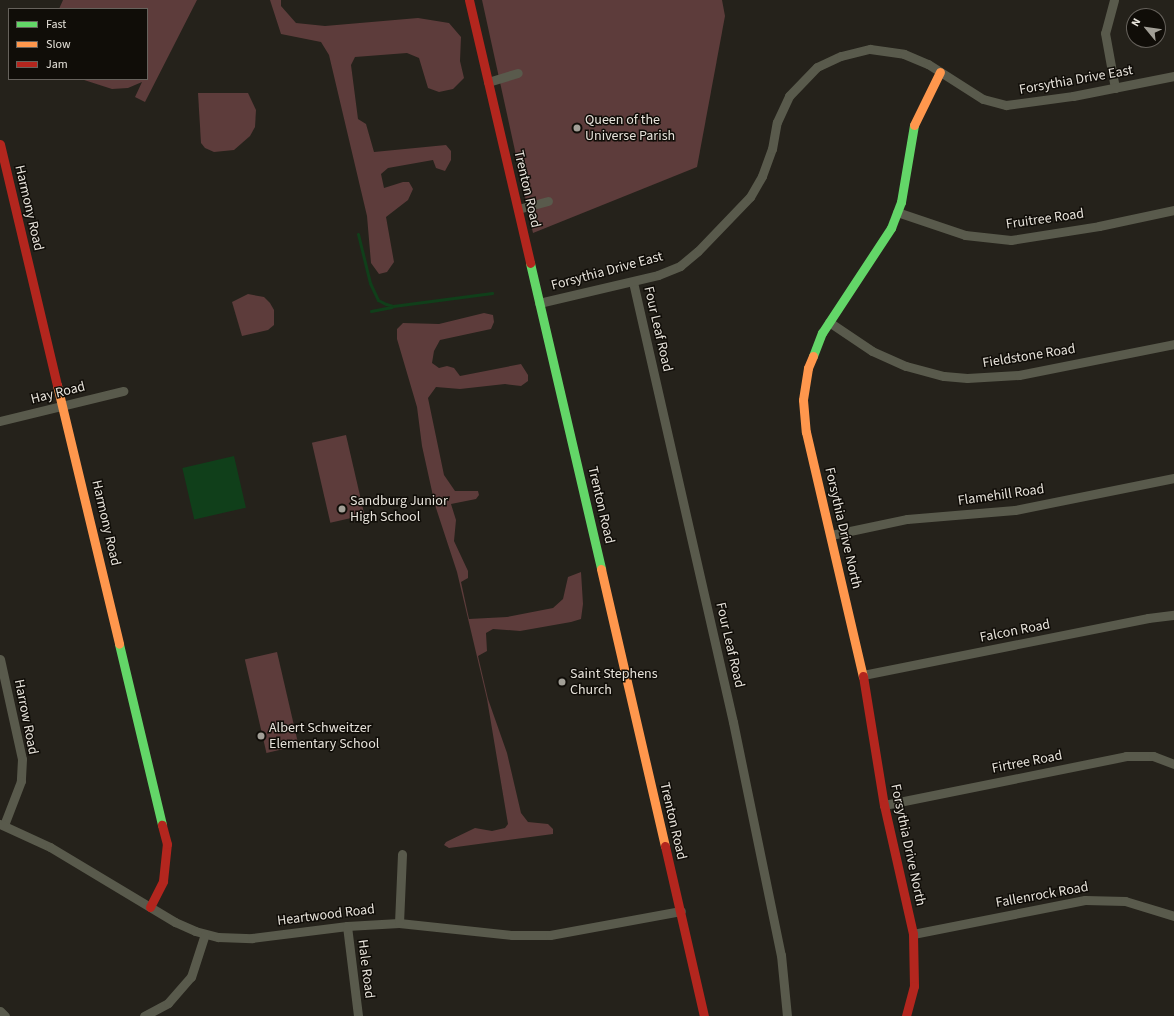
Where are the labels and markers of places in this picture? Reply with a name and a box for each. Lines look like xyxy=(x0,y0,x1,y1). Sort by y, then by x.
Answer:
place label: Queen of the Universe Parish xyxy=(585,112,675,144)
marker: Queen of the Universe Parish xyxy=(572,123,582,133)
place label: Sandburg Junior High School xyxy=(350,493,448,526)
marker: Sandburg Junior High School xyxy=(337,504,347,514)
place label: Saint Stephens Church xyxy=(570,666,658,698)
marker: Saint Stephens Church xyxy=(557,677,567,687)
place label: Albert Schweitzer Elementary School xyxy=(269,720,379,752)
marker: Albert Schweitzer Elementary School xyxy=(256,731,266,741)

